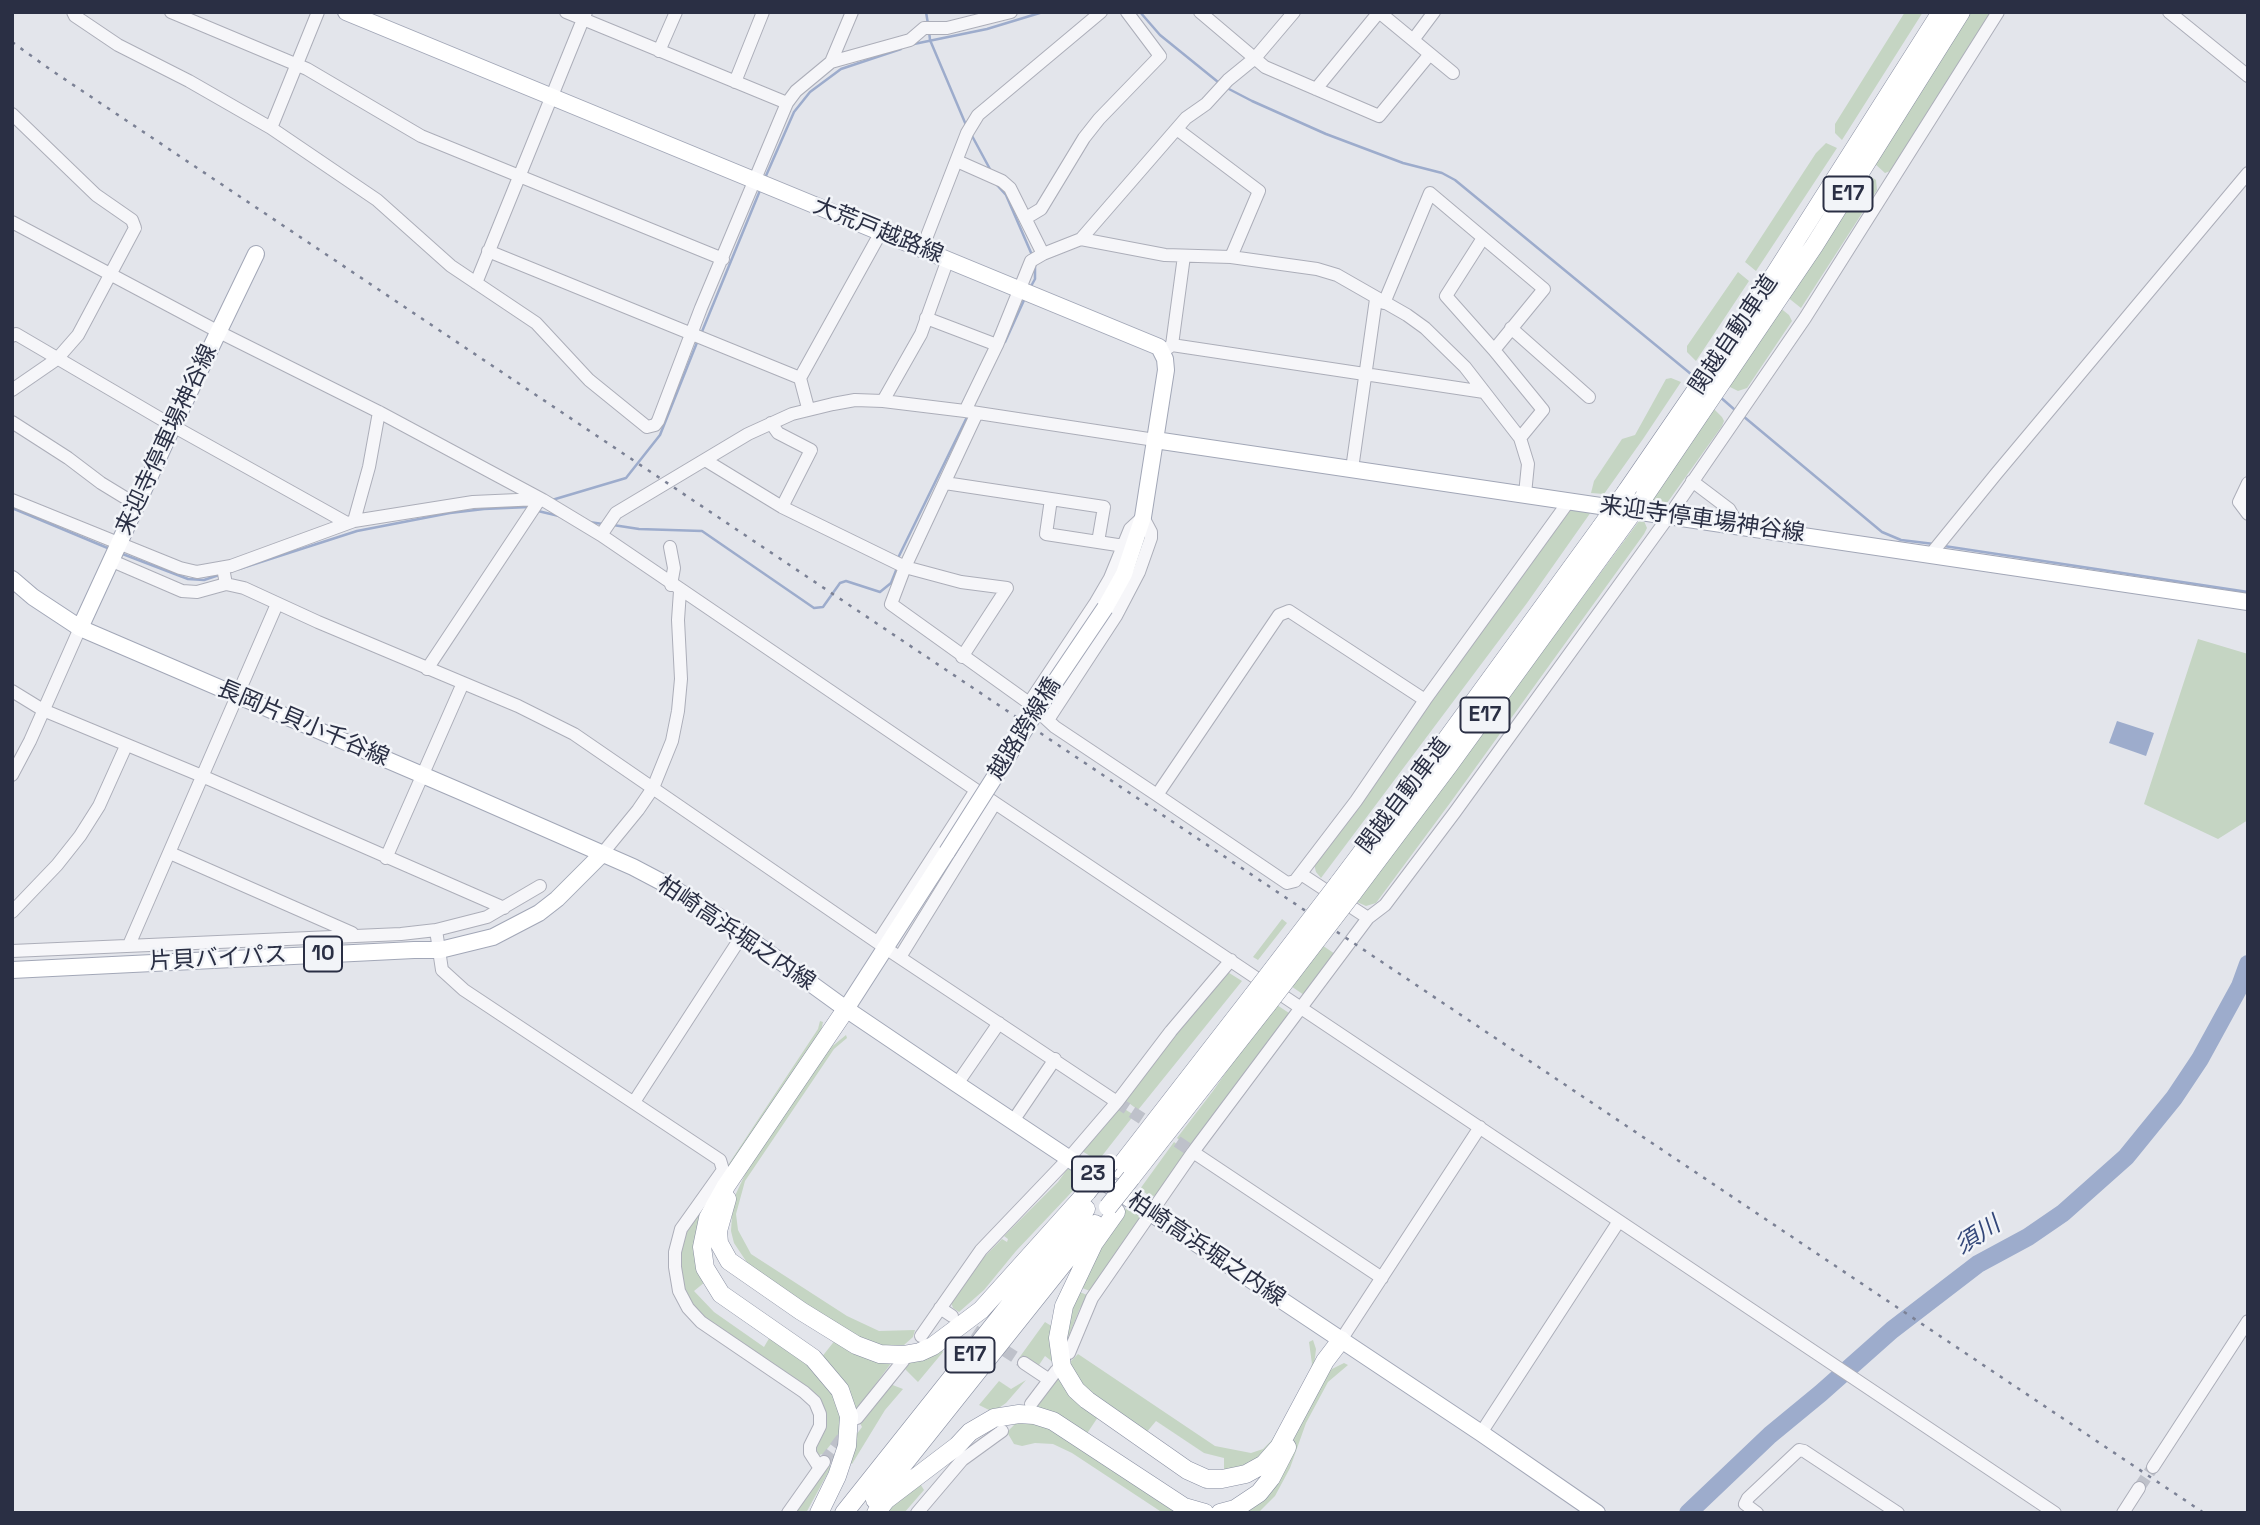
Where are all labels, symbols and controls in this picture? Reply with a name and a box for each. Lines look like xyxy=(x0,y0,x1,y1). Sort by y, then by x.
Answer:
road number: E17 xyxy=(1824,176,1872,212)
street label: 大荒戸越路線 xyxy=(809,192,947,270)
street label: 関越自動車道 xyxy=(1684,270,1784,400)
street label: 来迎寺停車場神谷線 xyxy=(111,340,223,540)
street label: 来迎寺停車場神谷線 xyxy=(1598,492,1806,548)
street label: 越路跨線橋 xyxy=(983,673,1067,785)
street label: 長岡片貝小千谷線 xyxy=(213,675,393,773)
road number: E17 xyxy=(1460,698,1510,732)
street label: 関越自動車道 xyxy=(1351,733,1457,859)
street label: 柏崎高浜堀之内線 xyxy=(652,871,820,997)
road number: 10 xyxy=(304,936,342,972)
street label: 片貝バイパス xyxy=(148,942,288,976)
road number: 23 xyxy=(1072,1156,1114,1192)
street label: 柏崎高浜堀之内線 xyxy=(1122,1187,1290,1313)
water label: 須川 xyxy=(1950,1211,2006,1261)
road number: E17 xyxy=(946,1338,995,1372)

